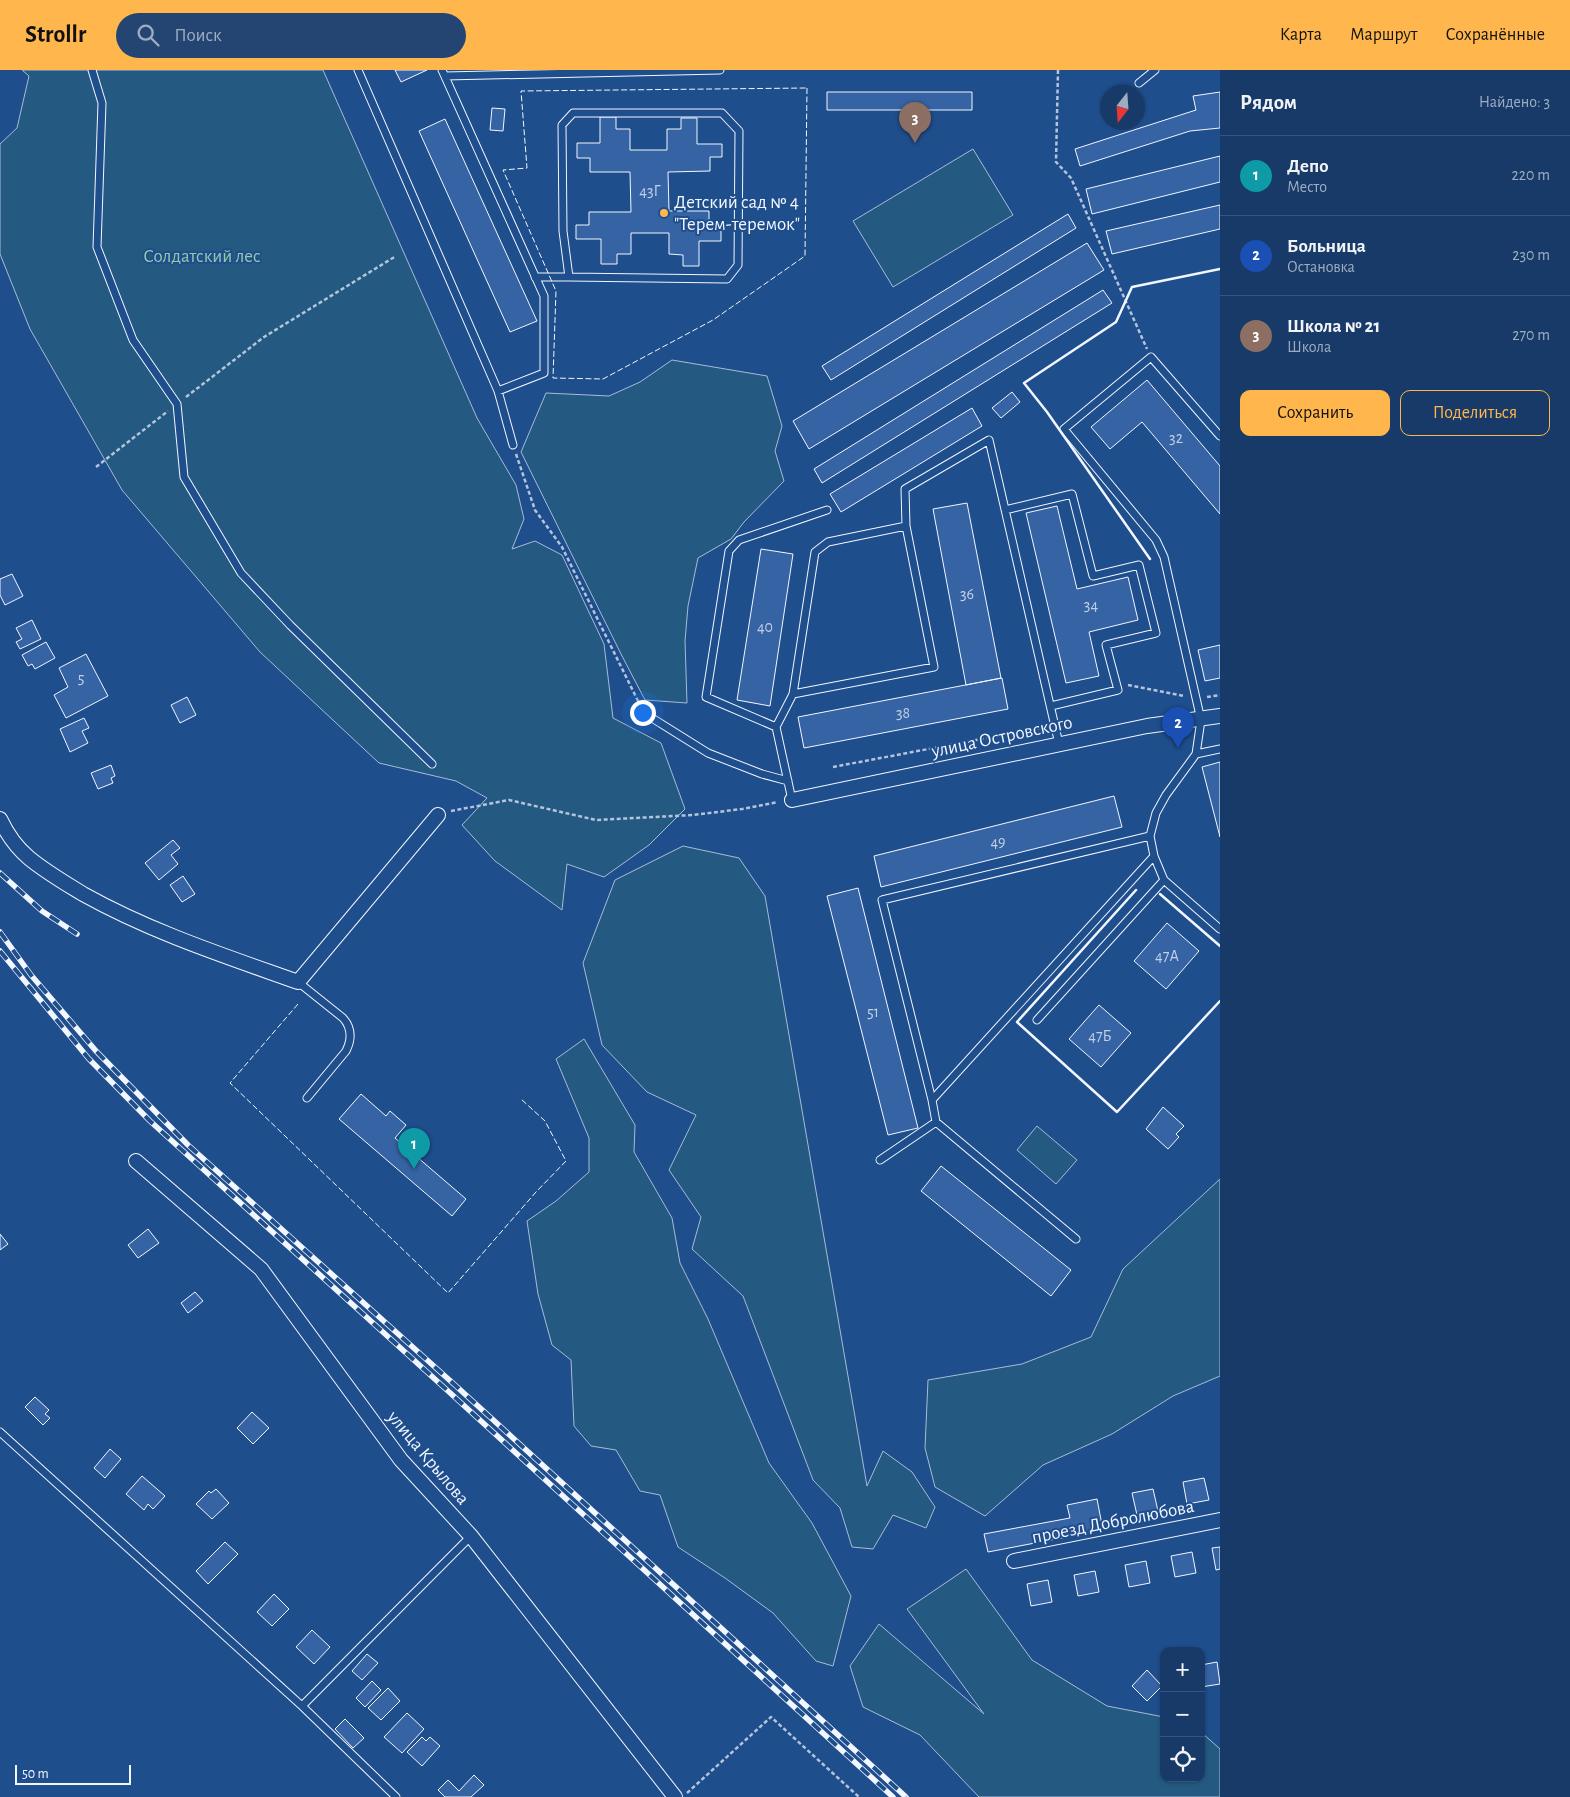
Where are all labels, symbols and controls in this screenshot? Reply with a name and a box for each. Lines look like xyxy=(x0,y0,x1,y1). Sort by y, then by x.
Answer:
search box xyxy=(116,13,466,58)
icon: search xyxy=(134,21,162,49)
text: Strollr xyxy=(25,23,86,47)
text: Поиск xyxy=(174,26,222,45)
text: Карта xyxy=(1280,26,1322,44)
text: Маршрут xyxy=(1350,26,1418,44)
text: Сохранённые xyxy=(1446,26,1545,44)
north arrow xyxy=(1100,85,1145,130)
text: Рядом xyxy=(1240,92,1297,113)
text: Найдено: 3 xyxy=(1479,94,1550,110)
pin: 3 xyxy=(899,102,931,143)
text: Депо xyxy=(1287,157,1329,176)
text: 1 xyxy=(1253,167,1259,183)
text: 220 m xyxy=(1512,167,1550,183)
text: Место xyxy=(1287,179,1327,195)
house number: 43Г xyxy=(639,183,662,199)
place label: Детский сад № 4 "Терем-теремок" xyxy=(674,193,800,234)
marker: Детский сад № 4 "Терем-теремок" xyxy=(658,207,670,219)
text: Больница xyxy=(1287,237,1366,256)
park label: Солдатский лес xyxy=(143,247,261,266)
text: 2 xyxy=(1252,247,1260,263)
text: 230 m xyxy=(1512,247,1550,263)
text: Остановка xyxy=(1287,259,1355,275)
text: Школа № 21 xyxy=(1287,317,1380,336)
text: 3 xyxy=(1253,327,1259,343)
text: 270 m xyxy=(1512,327,1550,343)
text: Школа xyxy=(1287,339,1331,355)
button: Сохранить xyxy=(1240,390,1390,436)
button: Поделиться xyxy=(1400,390,1550,436)
house number: 32 xyxy=(1169,430,1183,446)
house number: 36 xyxy=(960,586,974,602)
house number: 34 xyxy=(1084,597,1098,613)
house number: 40 xyxy=(757,619,773,635)
house number: 5 xyxy=(78,670,84,686)
your location xyxy=(630,700,656,726)
house number: 38 xyxy=(896,705,910,721)
pin: 2 xyxy=(1162,707,1194,748)
street label: улица Островского xyxy=(929,713,1074,761)
house number: 49 xyxy=(990,834,1006,850)
house number: 47А xyxy=(1155,948,1179,964)
house number: 51 xyxy=(867,1004,879,1020)
house number: 47Б xyxy=(1088,1028,1112,1044)
pin: 1 xyxy=(398,1128,430,1169)
street label: улица Крылова xyxy=(383,1407,473,1509)
street label: проезд Добролюбова xyxy=(1030,1497,1196,1547)
map controls xyxy=(1160,1647,1205,1782)
button: + xyxy=(1160,1647,1205,1692)
button: − xyxy=(1160,1692,1205,1737)
button: locate xyxy=(1160,1737,1205,1782)
scale bar xyxy=(15,1762,131,1785)
text: 50 m xyxy=(22,1767,49,1781)

